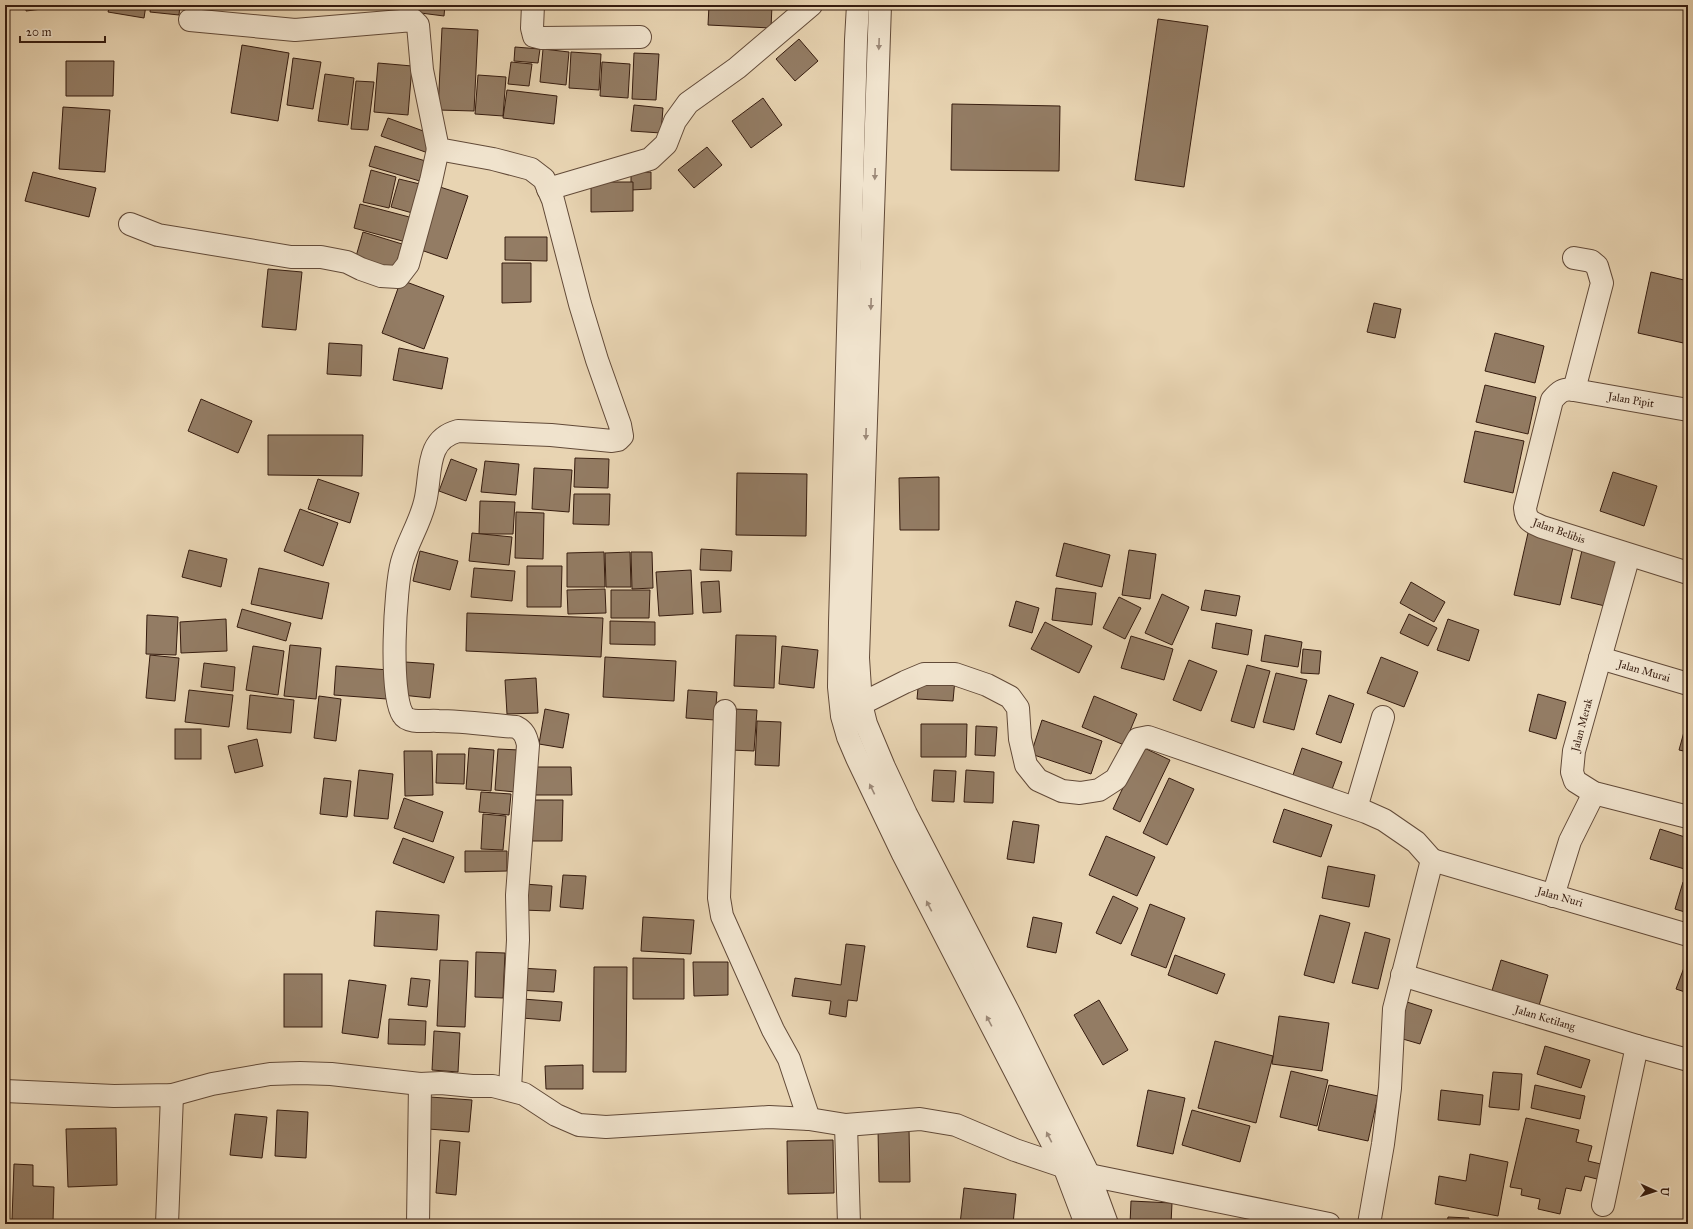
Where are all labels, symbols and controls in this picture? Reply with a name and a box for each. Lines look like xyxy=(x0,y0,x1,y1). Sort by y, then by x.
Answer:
scale bar xyxy=(20,18,105,44)
text: 20 m xyxy=(26,25,52,39)
one-way arrow xyxy=(875,38,882,50)
one-way arrow xyxy=(872,168,878,181)
one-way arrow xyxy=(867,298,874,310)
street label: Jalan Pipit xyxy=(1606,389,1655,411)
one-way arrow xyxy=(863,428,869,441)
street label: Jalan Belibis xyxy=(1530,515,1587,547)
street label: Jalan Murai xyxy=(1615,657,1672,686)
street label: Jalan Merak xyxy=(1568,696,1597,754)
one-way arrow xyxy=(869,784,875,795)
street label: Jalan Nuri xyxy=(1534,884,1584,911)
one-way arrow xyxy=(926,900,933,912)
street label: Jalan Ketilang xyxy=(1512,1002,1578,1035)
one-way arrow xyxy=(986,1015,992,1027)
one-way arrow xyxy=(1046,1131,1052,1142)
north arrow xyxy=(1635,1171,1675,1211)
text: U xyxy=(1658,1187,1671,1196)

